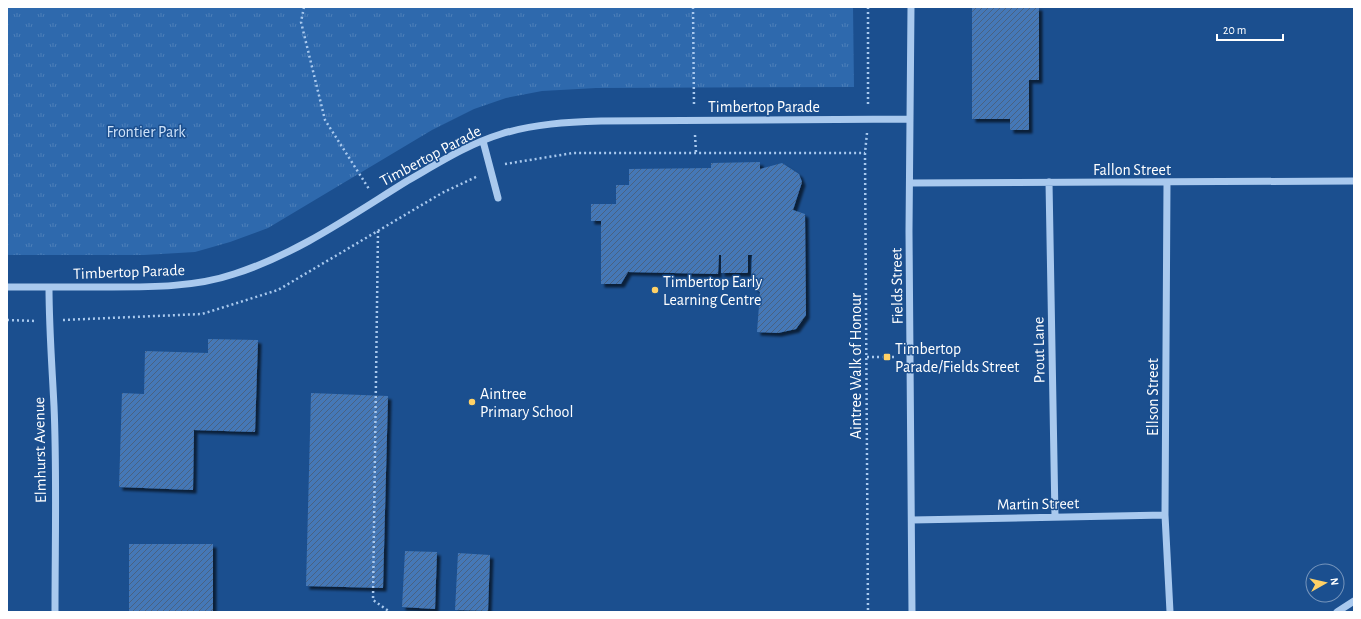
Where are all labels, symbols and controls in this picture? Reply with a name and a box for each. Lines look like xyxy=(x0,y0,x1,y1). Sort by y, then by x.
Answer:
scale bar xyxy=(1217,16,1283,42)
text: 20 m xyxy=(1223,24,1246,36)
street label: Timbertop Parade xyxy=(708,99,820,115)
street label: Timbertop Parade xyxy=(377,123,484,189)
park label: Frontier Park xyxy=(106,124,186,140)
street label: Fallon Street xyxy=(1093,162,1171,178)
street label: Fields Street xyxy=(888,248,906,324)
street label: Timbertop Parade xyxy=(73,262,185,282)
place label: Timbertop Early Learning Centre xyxy=(663,274,763,308)
marker: Timbertop Early Learning Centre xyxy=(650,285,660,295)
street label: Aintree Walk of Honour xyxy=(848,292,864,439)
street label: Prout Lane xyxy=(1030,317,1048,383)
place label: Timbertop Parade/Fields Street xyxy=(895,341,1019,375)
marker: Timbertop Parade/Fields Street xyxy=(882,352,892,362)
street label: Ellson Street xyxy=(1145,358,1161,436)
place label: Aintree Primary School xyxy=(480,386,573,421)
street label: Elmhurst Avenue xyxy=(31,397,49,503)
marker: Aintree Primary School xyxy=(467,397,477,407)
street label: Martin Street xyxy=(997,495,1079,513)
north arrow xyxy=(1305,563,1345,603)
text: N xyxy=(1328,577,1340,586)

